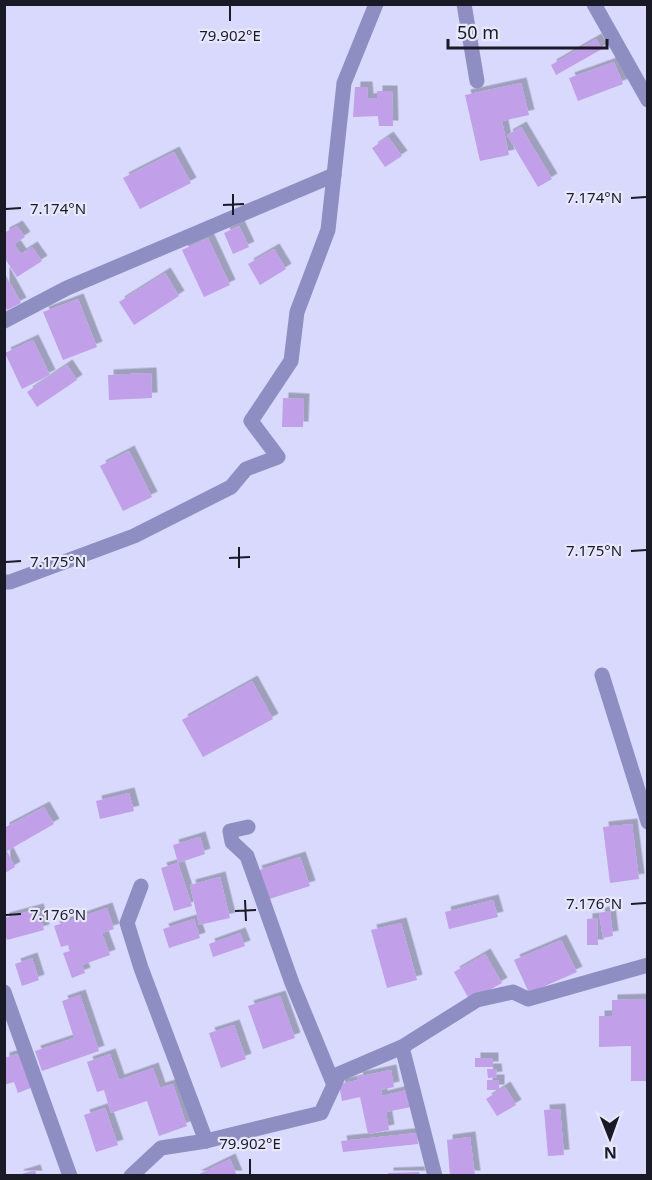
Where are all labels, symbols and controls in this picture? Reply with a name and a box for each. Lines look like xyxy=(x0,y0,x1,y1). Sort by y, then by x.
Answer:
scale bar xyxy=(448,12,607,50)
text: 50 m xyxy=(457,20,499,44)
text: 79.902°E xyxy=(199,25,261,45)
text: 7.174°N xyxy=(566,187,622,207)
text: 7.174°N xyxy=(30,198,86,218)
text: 7.175°N xyxy=(566,540,622,560)
text: 7.175°N xyxy=(30,551,86,571)
text: 7.176°N xyxy=(566,893,622,913)
text: 7.176°N xyxy=(30,904,86,924)
north arrow xyxy=(580,1108,640,1168)
text: 79.902°E xyxy=(219,1133,281,1153)
text: N xyxy=(604,1142,617,1164)

